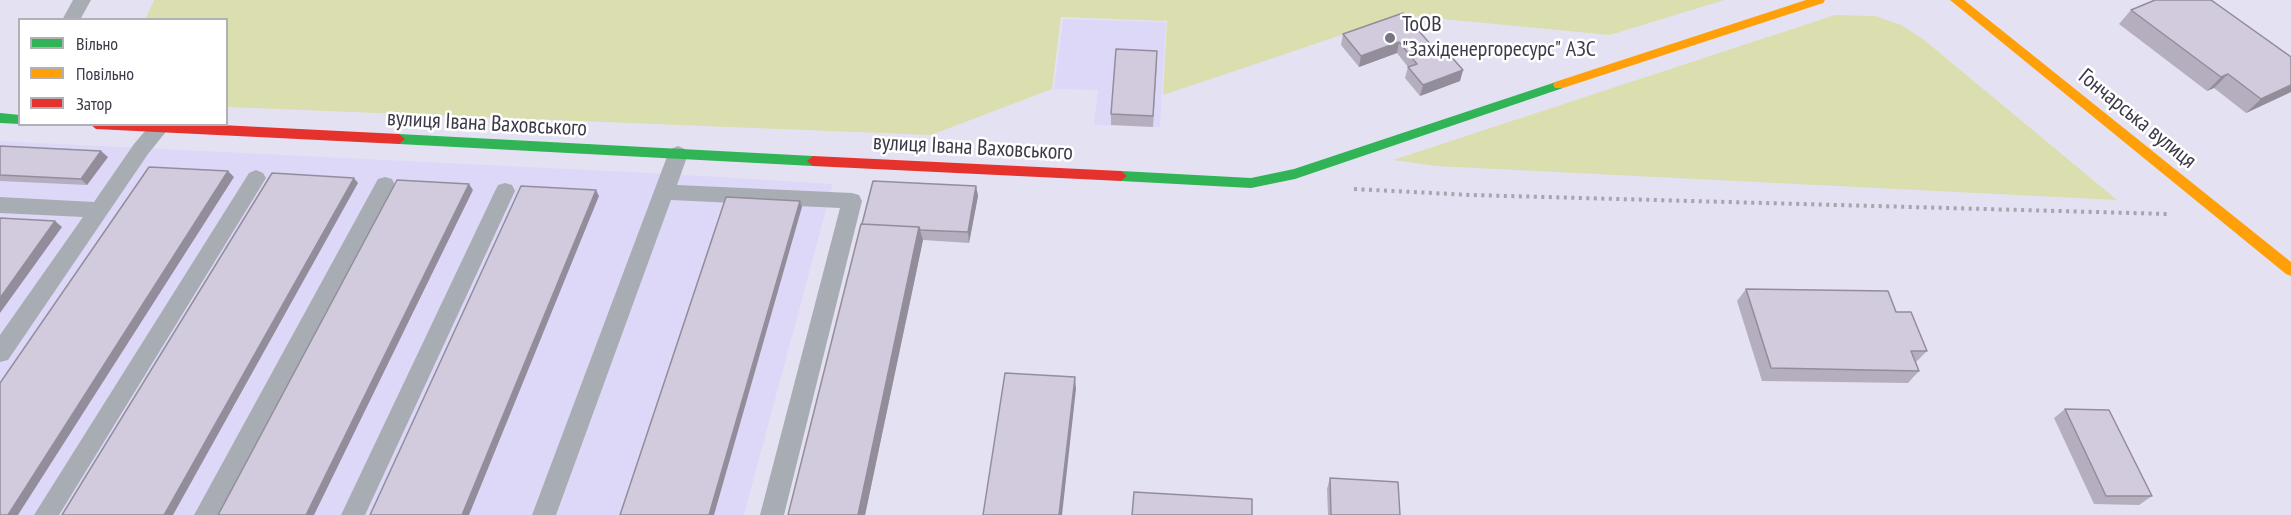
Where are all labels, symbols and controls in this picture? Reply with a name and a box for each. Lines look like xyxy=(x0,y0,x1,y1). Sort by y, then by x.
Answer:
place label: ТоОВ "Західенергоресурс" АЗС xyxy=(1402,12,1596,63)
legend xyxy=(18,18,228,126)
marker: ТоОВ "Західенергоресурс" АЗС xyxy=(1383,31,1397,45)
text: Вільно xyxy=(76,32,118,55)
text: Повільно xyxy=(76,62,134,85)
street label: Гончарська вулиця xyxy=(2073,63,2201,175)
text: Затор xyxy=(76,92,112,115)
street label: вулиця Івана Ваховського xyxy=(386,106,588,142)
street label: вулиця Івана Ваховського xyxy=(872,130,1074,166)

